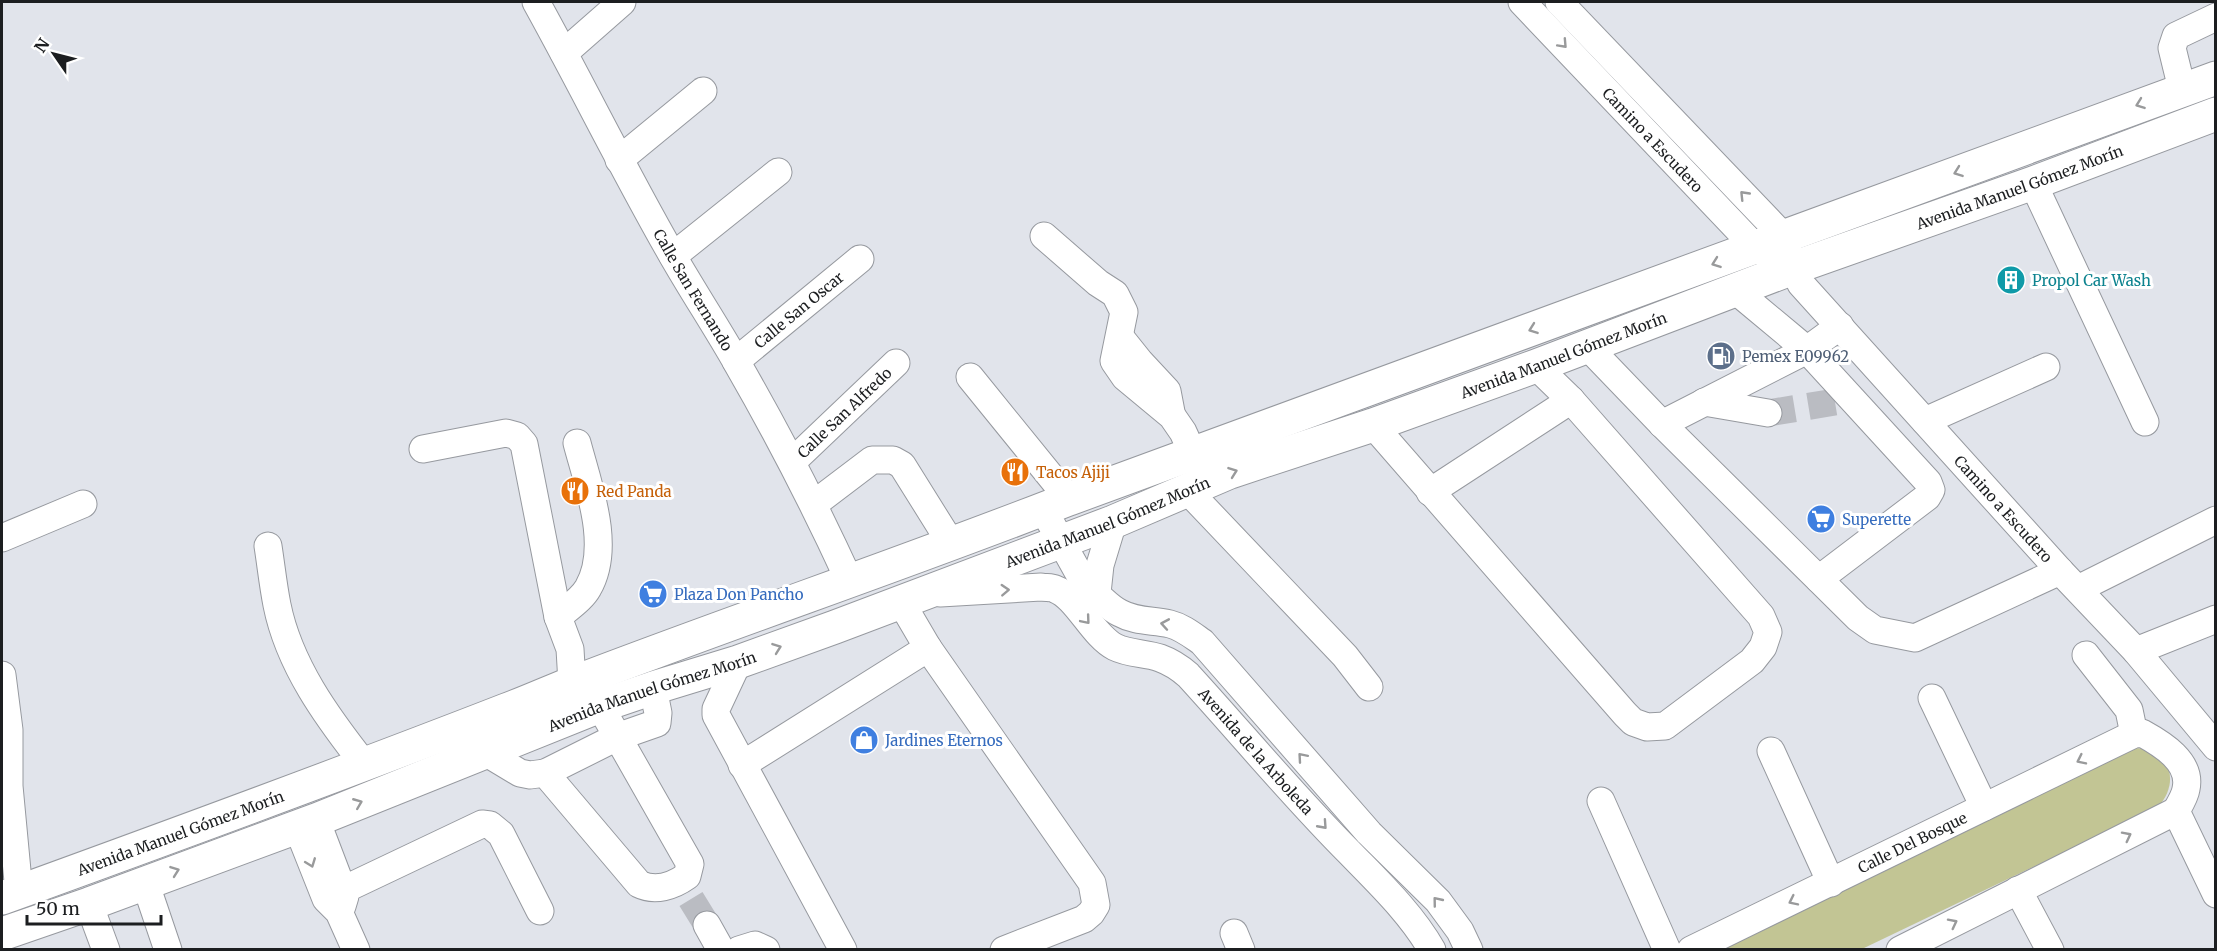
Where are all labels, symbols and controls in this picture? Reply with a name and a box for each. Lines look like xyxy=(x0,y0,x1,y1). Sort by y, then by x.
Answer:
north arrow xyxy=(24,24,84,84)
text: N xyxy=(30,34,54,56)
one-way arrow xyxy=(1555,37,1566,48)
street label: Camino a Escudero xyxy=(1599,83,1707,196)
one-way arrow xyxy=(2136,97,2146,110)
street label: Avenida Manuel Gómez Morín xyxy=(1913,140,2126,233)
one-way arrow xyxy=(1953,164,1963,177)
one-way arrow xyxy=(1740,191,1751,202)
street label: Calle San Fernando xyxy=(650,225,737,354)
one-way arrow xyxy=(1711,255,1722,268)
building icon: Propol Car Wash xyxy=(1995,264,2027,296)
street label: Calle San Oscar xyxy=(750,267,847,352)
place label: Propol Car Wash xyxy=(2032,271,2151,290)
street label: Avenida Manuel Gómez Morín xyxy=(1457,308,1669,402)
one-way arrow xyxy=(1528,322,1539,335)
fuel station icon: Pemex E09962 xyxy=(1705,340,1737,372)
place label: Pemex E09962 xyxy=(1742,347,1849,366)
street label: Calle San Alfredo xyxy=(793,363,895,462)
street label: Camino a Escudero xyxy=(1950,451,2057,566)
restaurant icon: Tacos Ajiji xyxy=(999,456,1031,488)
place label: Tacos Ajiji xyxy=(1036,463,1110,482)
one-way arrow xyxy=(1227,467,1238,479)
street label: Avenida Manuel Gómez Morín xyxy=(1001,472,1213,572)
restaurant icon: Red Panda xyxy=(559,475,591,507)
place label: Red Panda xyxy=(596,482,672,501)
supermarket icon: Superette xyxy=(1805,503,1837,535)
place label: Superette xyxy=(1842,510,1911,529)
supermarket icon: Plaza Don Pancho xyxy=(637,578,669,610)
one-way arrow xyxy=(1000,583,1009,596)
place label: Plaza Don Pancho xyxy=(674,585,804,604)
one-way arrow xyxy=(1079,613,1090,624)
one-way arrow xyxy=(1160,618,1170,631)
one-way arrow xyxy=(771,642,782,655)
street label: Avenida Manuel Gómez Morín xyxy=(544,647,759,736)
street label: Avenida de la Arboleda xyxy=(1194,683,1317,818)
shop icon: Jardines Eternos xyxy=(848,724,880,756)
place label: Jardines Eternos xyxy=(884,731,1003,750)
one-way arrow xyxy=(1299,753,1310,764)
one-way arrow xyxy=(2077,753,2088,764)
street label: Avenida Manuel Gómez Morín xyxy=(73,786,286,880)
one-way arrow xyxy=(352,798,363,810)
street label: Calle Del Bosque xyxy=(1854,807,1970,877)
one-way arrow xyxy=(1316,817,1327,828)
one-way arrow xyxy=(2120,831,2131,843)
one-way arrow xyxy=(304,857,316,868)
one-way arrow xyxy=(169,866,180,879)
scale bar xyxy=(27,888,160,926)
one-way arrow xyxy=(1788,893,1799,905)
text: 50 m xyxy=(36,897,80,920)
one-way arrow xyxy=(1433,897,1444,908)
one-way arrow xyxy=(1946,919,1957,930)

